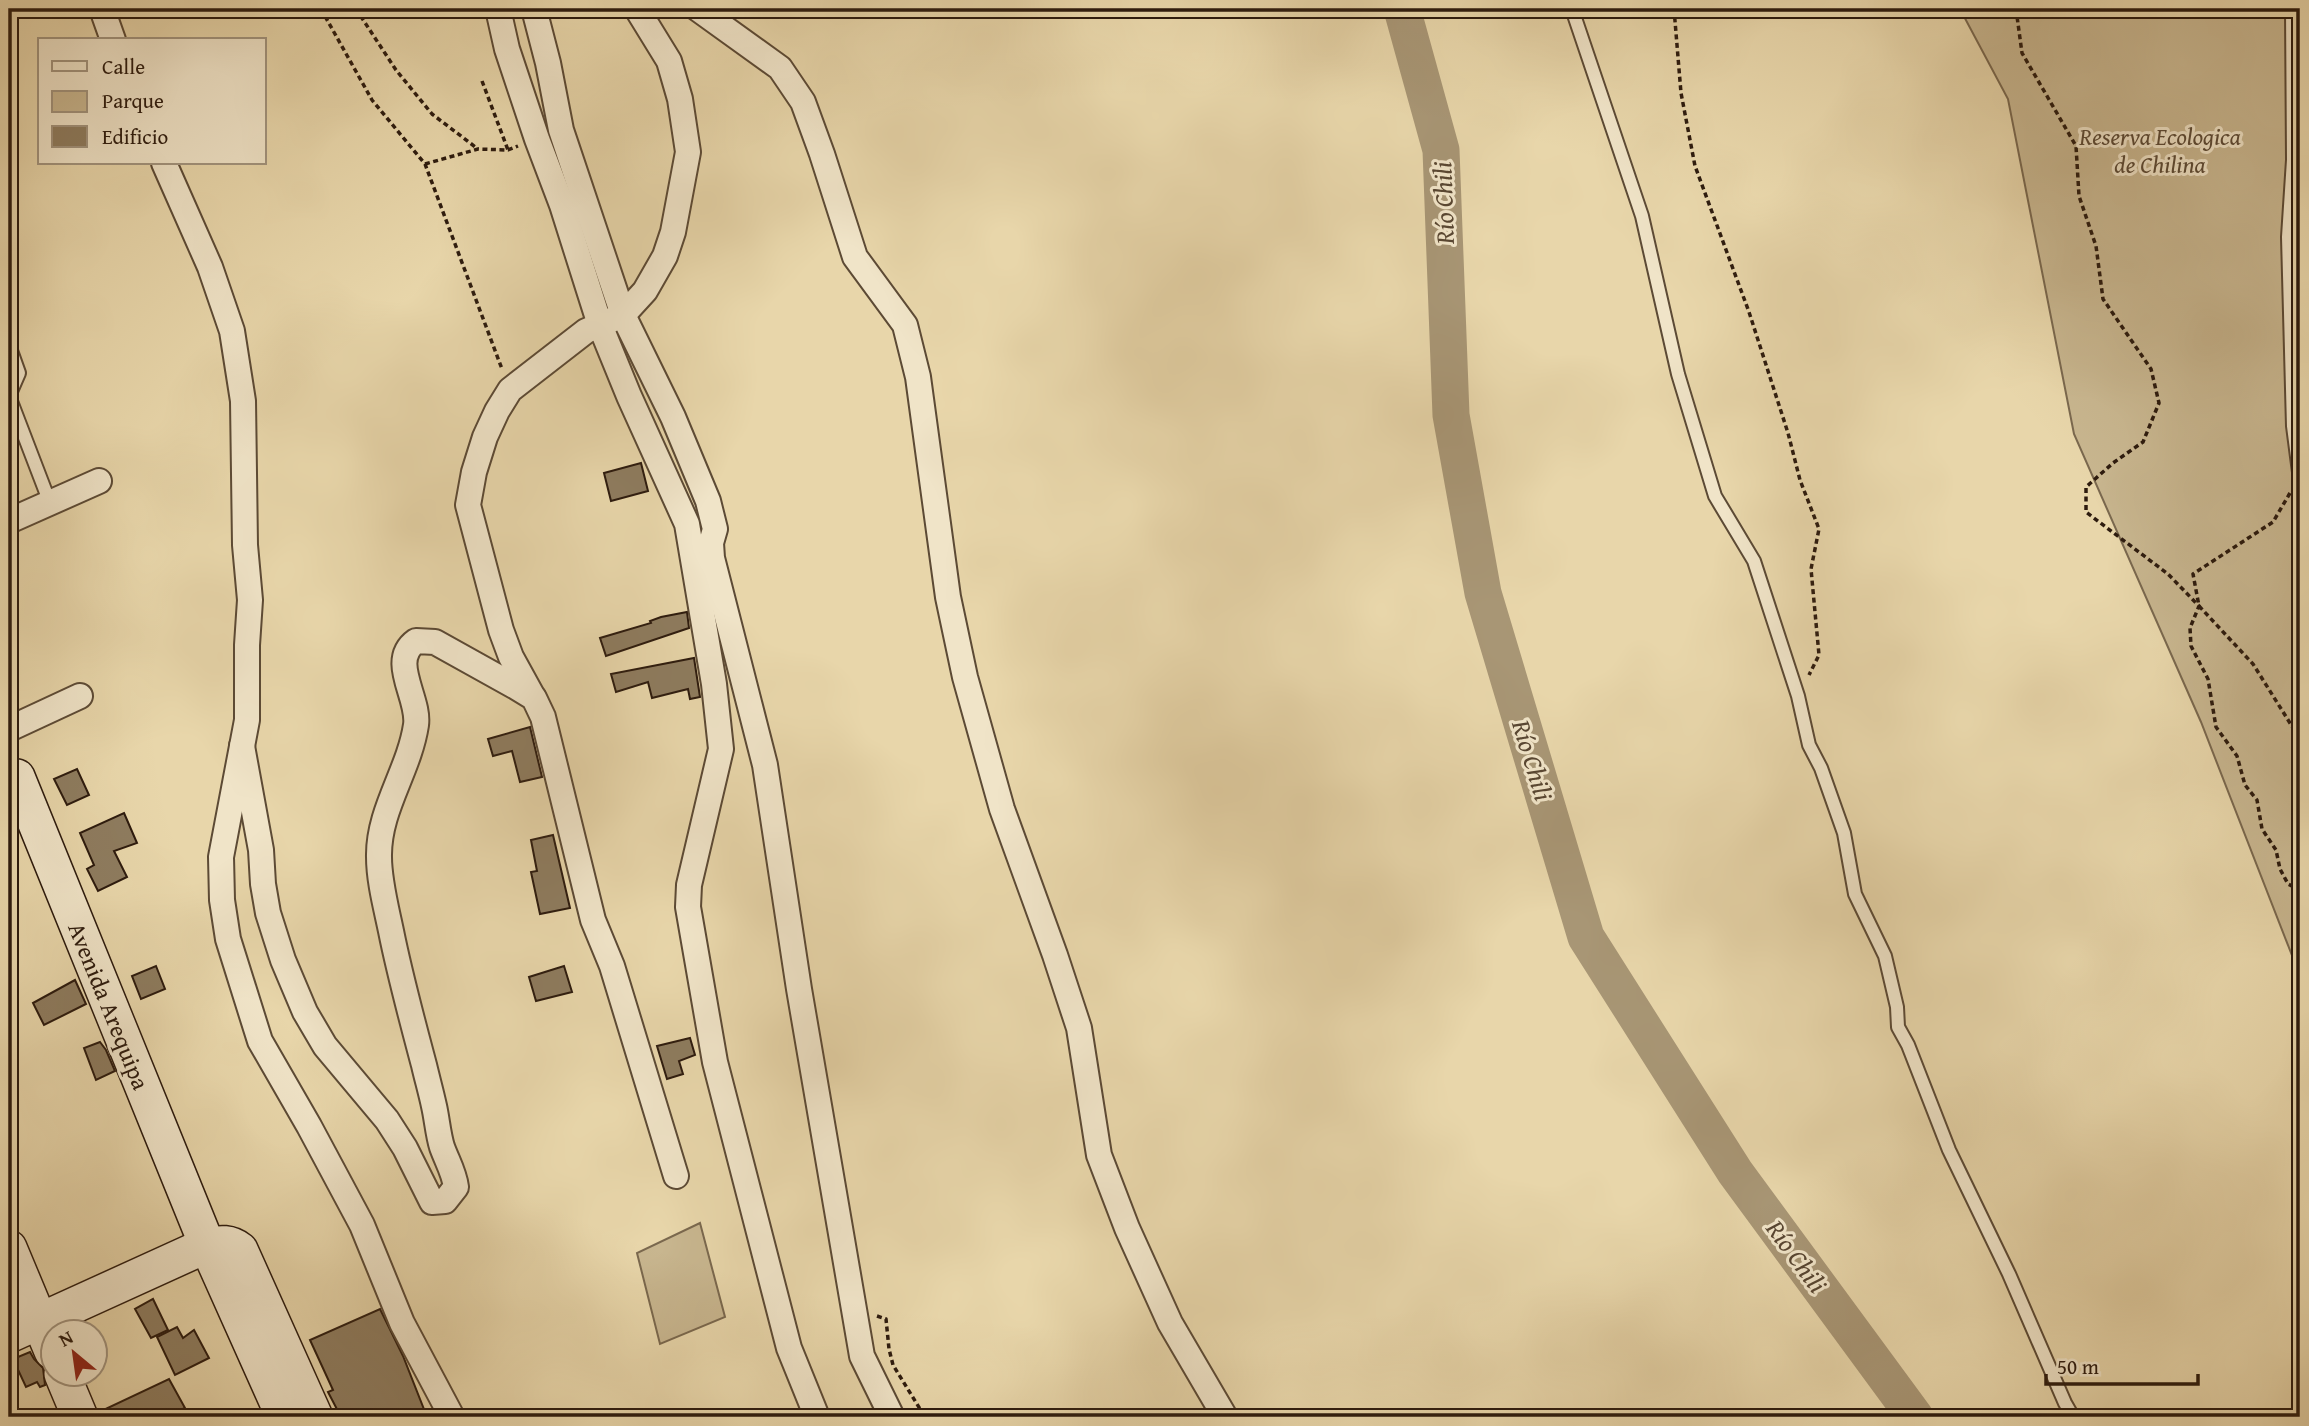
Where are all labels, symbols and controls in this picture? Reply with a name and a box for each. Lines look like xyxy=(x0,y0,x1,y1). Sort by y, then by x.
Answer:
legend xyxy=(38,38,266,164)
text: Calle xyxy=(102,51,145,82)
text: Parque xyxy=(102,85,164,116)
park label: Reserva Ecologica de Chilina xyxy=(2078,119,2241,182)
text: Edificio xyxy=(102,121,168,152)
water label: Río Chili xyxy=(1422,161,1464,246)
water label: Río Chili xyxy=(1502,714,1564,806)
street label: Avenida Arequipa xyxy=(59,917,159,1096)
water label: Río Chili xyxy=(1756,1210,1837,1301)
north arrow xyxy=(38,1318,108,1388)
text: N xyxy=(53,1323,78,1353)
scale bar xyxy=(2046,1342,2199,1386)
text: 50 m xyxy=(2057,1351,2099,1382)

